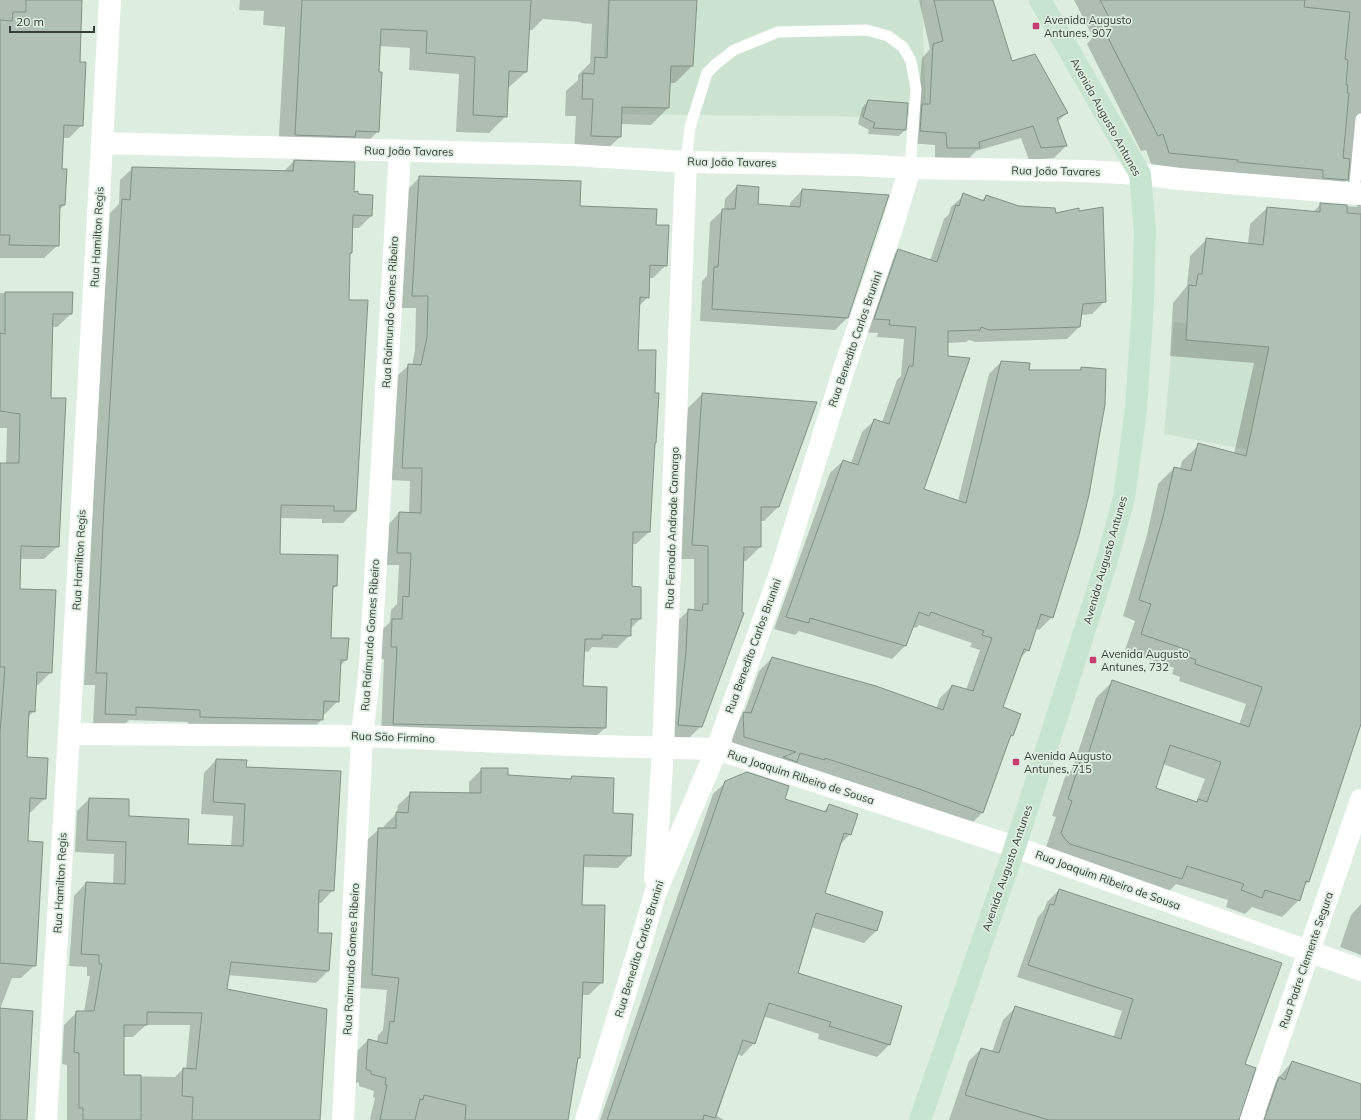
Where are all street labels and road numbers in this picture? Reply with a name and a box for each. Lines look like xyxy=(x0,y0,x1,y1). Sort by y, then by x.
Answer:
street label: Avenida Augusto Antunes xyxy=(1068,55,1144,179)
street label: Rua João Tavares xyxy=(364,143,454,159)
street label: Rua João Tavares xyxy=(687,154,777,170)
street label: Rua João Tavares xyxy=(1011,163,1101,179)
street label: Rua Hamilton Regis xyxy=(87,186,107,288)
street label: Rua Raimundo Gomes Ribeiro xyxy=(379,236,401,388)
street label: Rua Benedito Carlos Brunini xyxy=(825,269,885,409)
street label: Rua Fernado Andrade Camargo xyxy=(662,447,682,609)
street label: Avenida Augusto Antunes xyxy=(1080,494,1130,626)
street label: Rua Hamilton Regis xyxy=(69,509,89,611)
street label: Rua Raimundo Gomes Ribeiro xyxy=(358,559,382,711)
street label: Rua Benedito Carlos Brunini xyxy=(722,577,784,715)
street label: Rua São Firmino xyxy=(351,729,435,745)
street label: Rua Joaquim Ribeiro de Sousa xyxy=(726,747,876,807)
street label: Avenida Augusto Antunes xyxy=(979,803,1035,933)
street label: Rua Hamilton Regis xyxy=(50,832,70,934)
street label: Rua Joaquim Ribeiro de Sousa xyxy=(1033,847,1183,913)
street label: Rua Benedito Carlos Brunini xyxy=(611,879,667,1019)
street label: Rua Raimundo Gomes Ribeiro xyxy=(340,883,362,1035)
street label: Rua Padre Clemente Segura xyxy=(1276,890,1336,1030)

